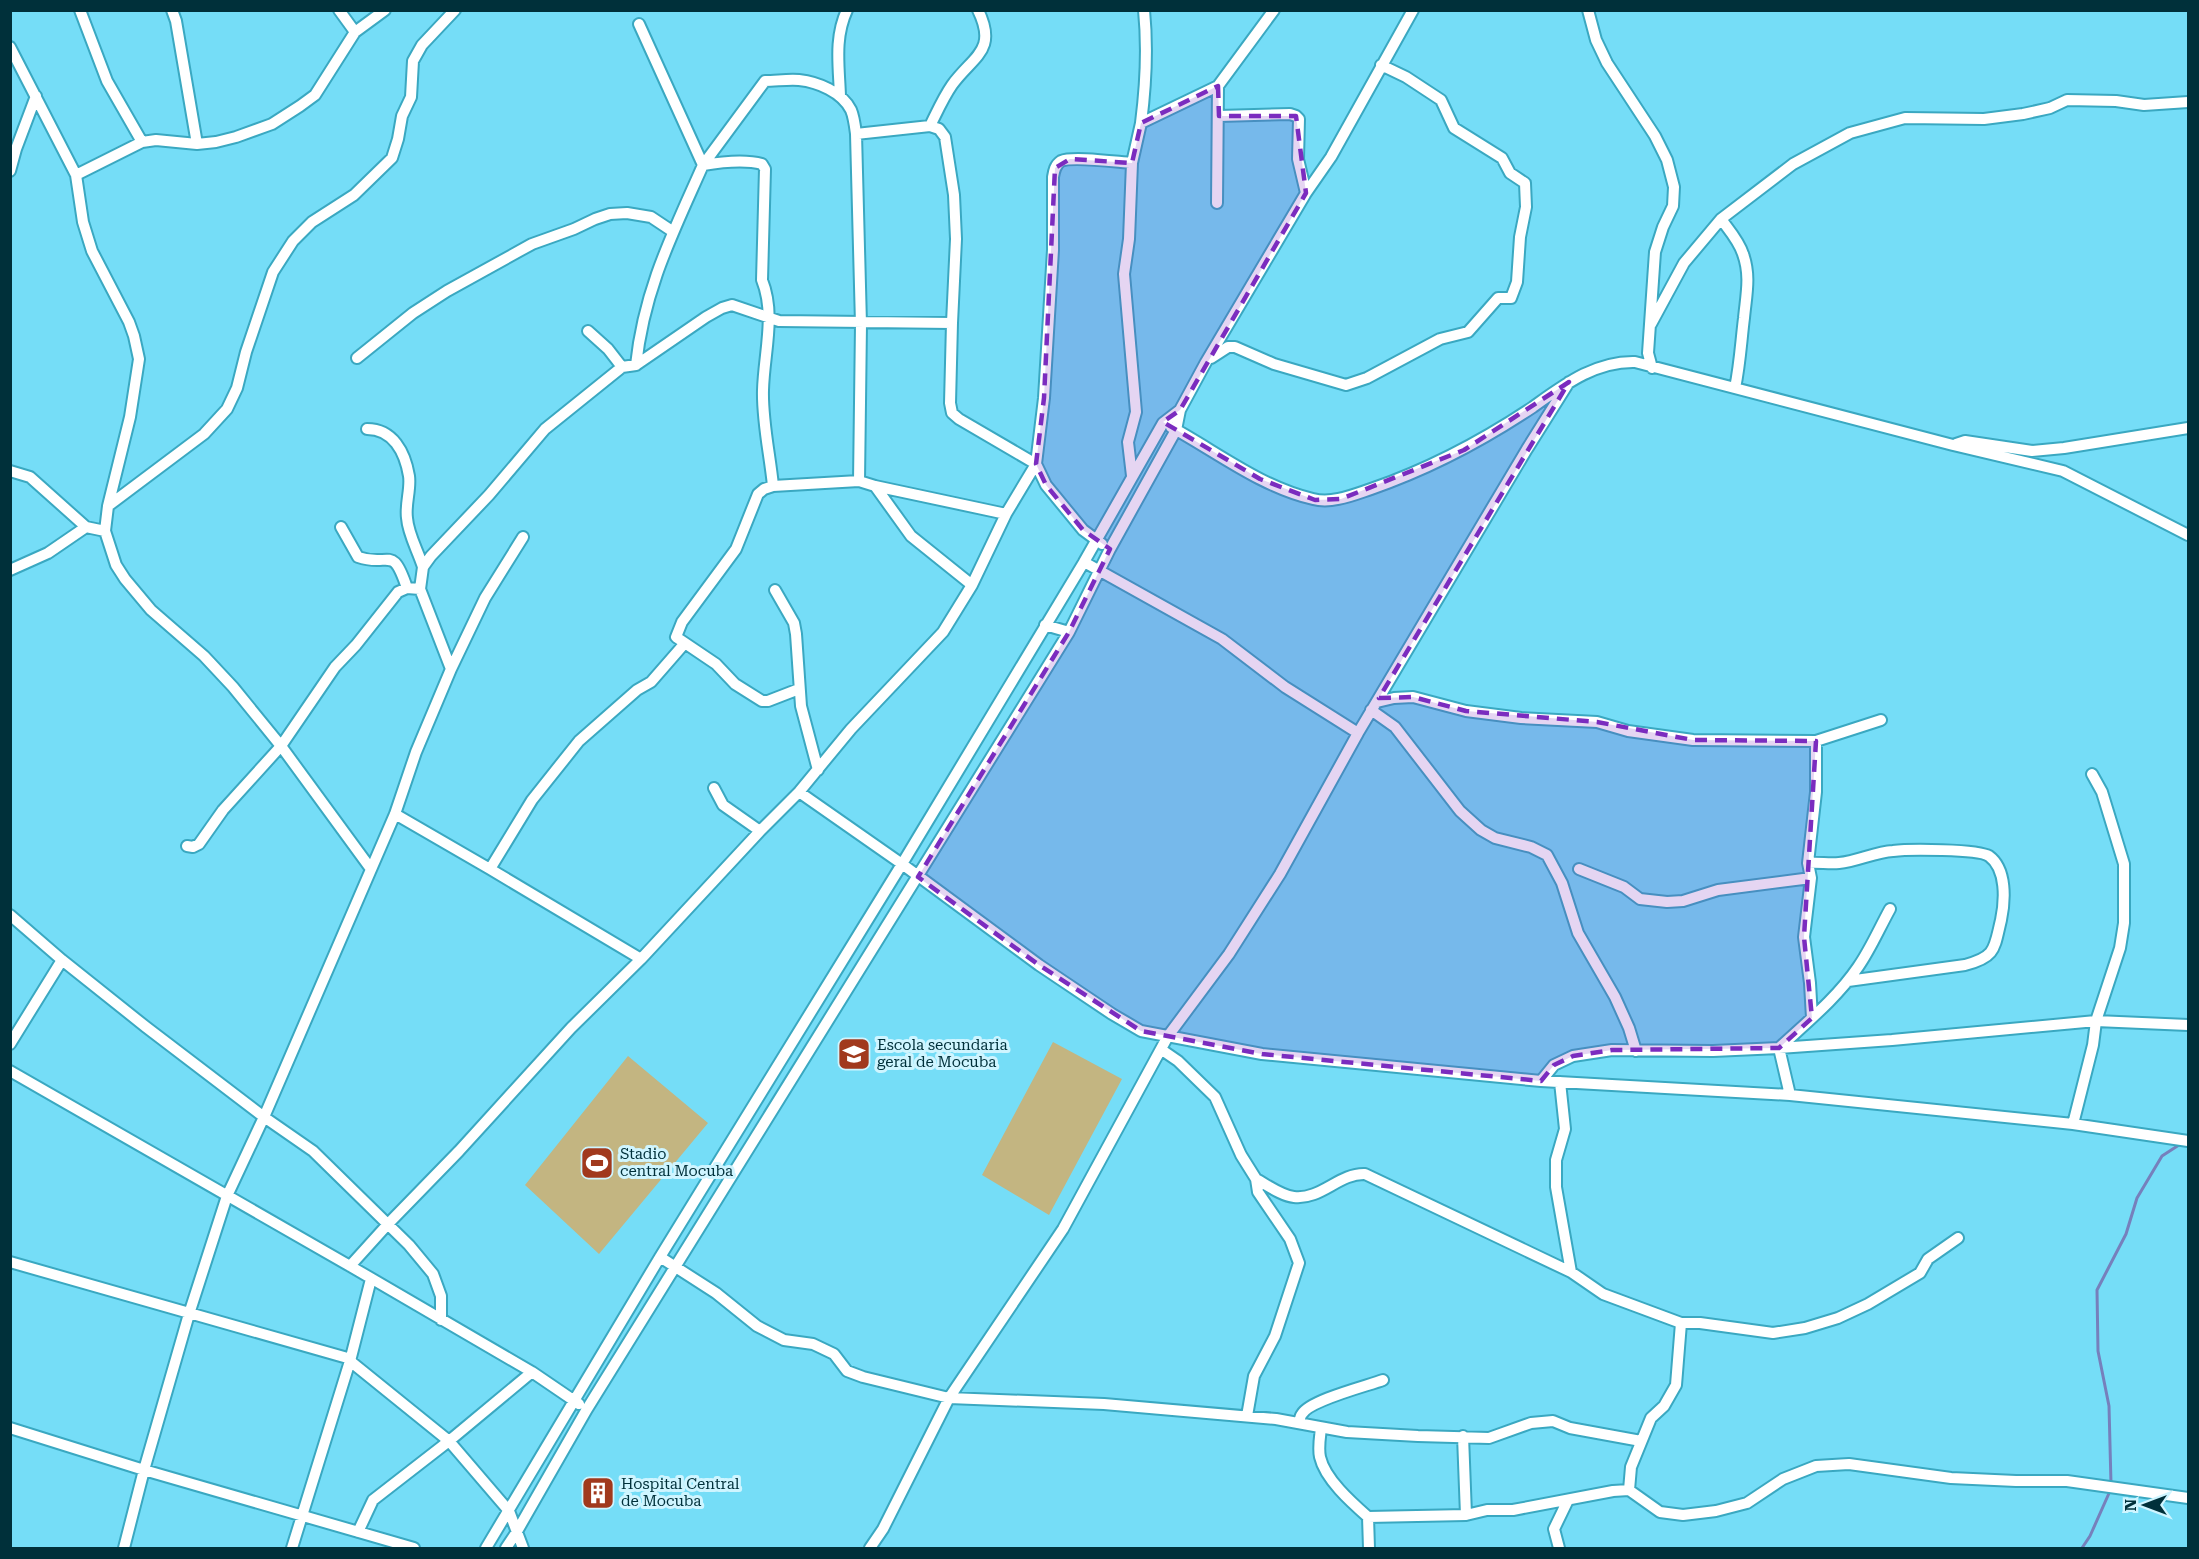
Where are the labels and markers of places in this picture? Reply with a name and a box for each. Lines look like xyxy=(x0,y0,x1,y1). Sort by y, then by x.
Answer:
school or university icon: Escola secundaria geral de Mocuba xyxy=(836,1036,872,1072)
place label: Escola secundaria geral de Mocuba xyxy=(877,1036,1008,1071)
sports icon: Stadio central Mocuba xyxy=(579,1145,615,1181)
place label: Stadio central Mocuba xyxy=(620,1145,733,1180)
building icon: Hospital Central de Mocuba xyxy=(580,1475,616,1511)
place label: Hospital Central de Mocuba xyxy=(621,1475,740,1510)

